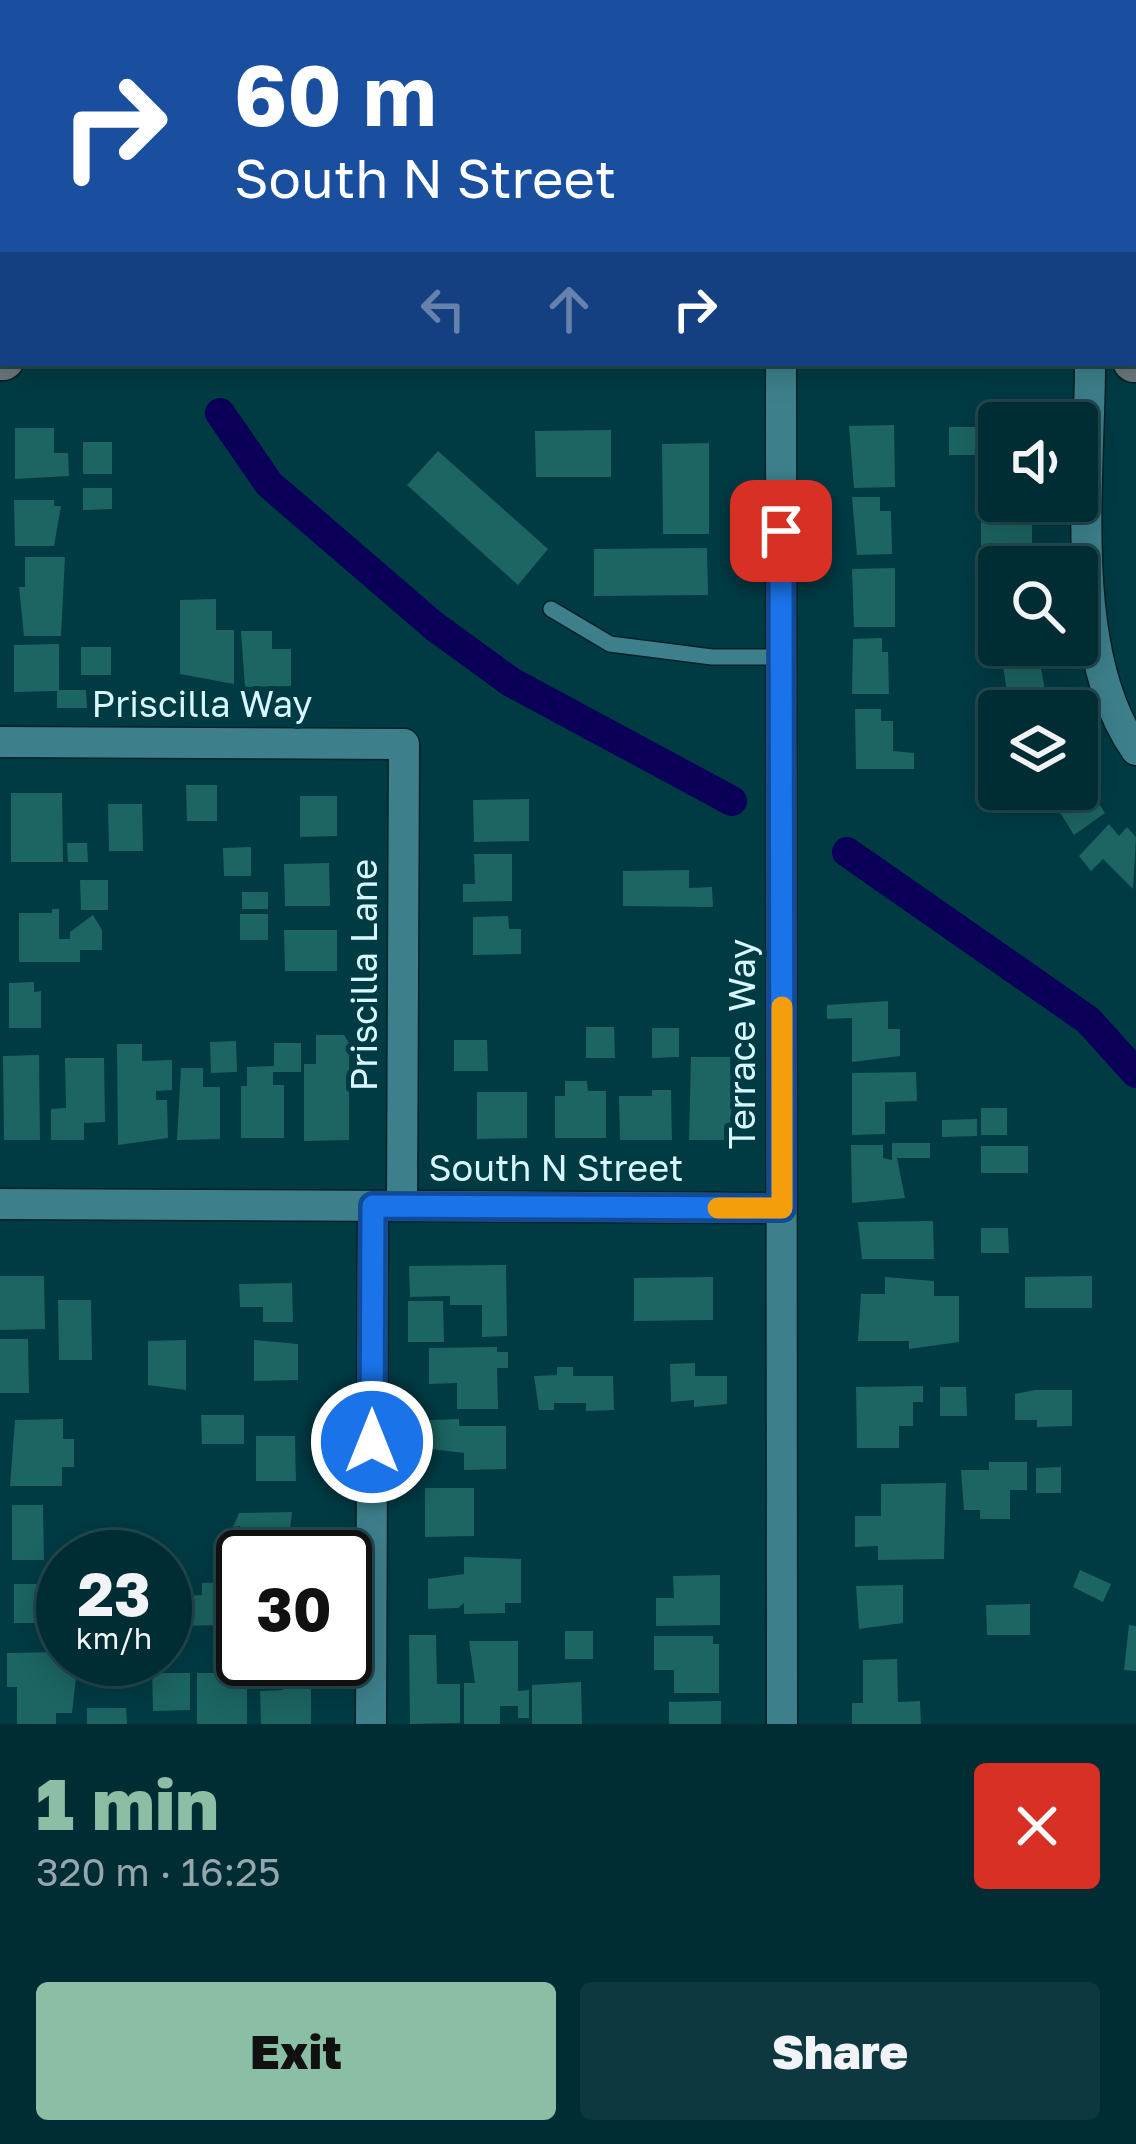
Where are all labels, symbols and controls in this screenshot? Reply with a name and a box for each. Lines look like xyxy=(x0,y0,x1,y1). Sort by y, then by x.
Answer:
text: 60 m xyxy=(234,44,436,144)
icon: right xyxy=(36,48,192,204)
text: South N Street xyxy=(234,145,616,210)
icon: left xyxy=(410,276,476,342)
icon: ahead xyxy=(536,276,602,342)
icon: right xyxy=(662,276,728,342)
map controls xyxy=(978,402,1098,810)
button: sound xyxy=(978,402,1098,522)
pin xyxy=(730,480,832,582)
icon: arrive xyxy=(748,498,814,564)
button: search xyxy=(978,546,1098,666)
street label: Priscilla Way xyxy=(92,682,312,725)
button: layers xyxy=(978,690,1098,810)
street label: Priscilla Lane xyxy=(342,859,385,1091)
street label: Terrace Way xyxy=(720,939,763,1149)
street label: South N Street xyxy=(429,1146,683,1189)
position arrow xyxy=(309,1379,435,1505)
speed limit sign: 30 xyxy=(216,1530,372,1686)
text: 23 xyxy=(77,1557,151,1629)
text: km/h xyxy=(76,1620,152,1656)
text: 1 min xyxy=(36,1759,219,1846)
button: close xyxy=(974,1763,1100,1889)
text: 320 m · 16:25 xyxy=(36,1848,281,1895)
button: Exit xyxy=(36,1982,556,2120)
button: Share xyxy=(580,1982,1100,2120)

